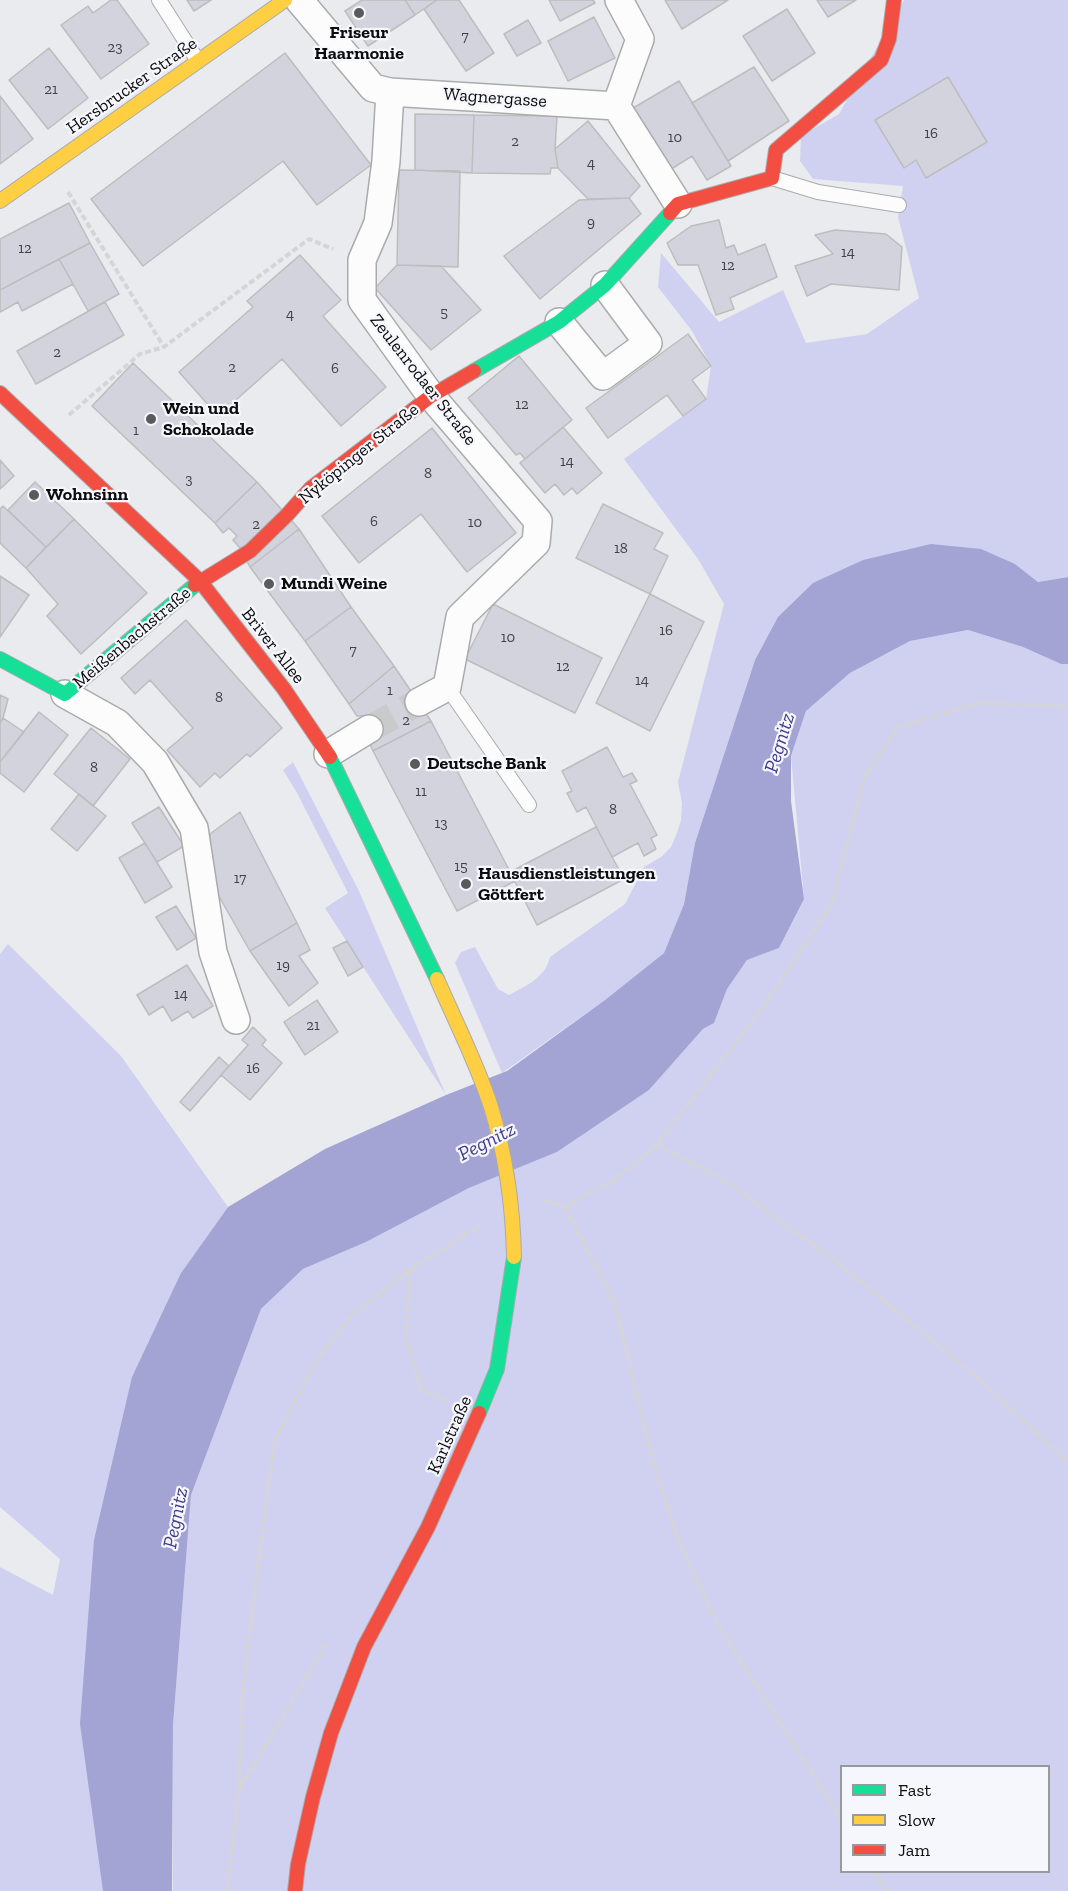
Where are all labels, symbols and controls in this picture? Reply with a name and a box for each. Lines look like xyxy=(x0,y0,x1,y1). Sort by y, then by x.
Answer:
marker: Friseur Haarmonie xyxy=(352,6,366,20)
place label: Friseur Haarmonie xyxy=(314,22,404,64)
house number: 7 xyxy=(461,28,469,46)
street label: Hersbrucker Straße xyxy=(63,33,201,139)
house number: 23 xyxy=(107,39,123,57)
house number: 21 xyxy=(44,81,58,99)
street label: Wagnergasse xyxy=(443,84,547,112)
house number: 16 xyxy=(924,125,938,143)
house number: 10 xyxy=(668,129,682,147)
house number: 2 xyxy=(511,133,519,151)
house number: 4 xyxy=(587,155,595,173)
house number: 9 xyxy=(587,214,595,232)
house number: 12 xyxy=(18,240,32,258)
house number: 14 xyxy=(841,244,855,262)
house number: 12 xyxy=(721,257,735,275)
house number: 5 xyxy=(440,304,448,322)
house number: 4 xyxy=(286,306,294,324)
street label: Zeulenrodaer Straße xyxy=(365,310,481,450)
house number: 2 xyxy=(53,344,61,362)
house number: 2 xyxy=(228,359,236,377)
house number: 6 xyxy=(331,360,339,378)
house number: 12 xyxy=(515,396,529,414)
place label: Wein und Schokolade xyxy=(163,398,254,440)
street label: Nyköpinger Straße xyxy=(295,399,423,509)
marker: Wein und Schokolade xyxy=(144,412,158,426)
house number: 1 xyxy=(133,422,139,440)
house number: 14 xyxy=(560,453,574,471)
house number: 8 xyxy=(424,465,432,483)
house number: 3 xyxy=(185,471,193,489)
place label: Wohnsinn xyxy=(46,484,128,506)
marker: Wohnsinn xyxy=(27,488,41,502)
house number: 6 xyxy=(370,513,378,531)
house number: 10 xyxy=(468,514,482,532)
house number: 2 xyxy=(252,516,260,534)
house number: 18 xyxy=(614,540,628,558)
place label: Mundi Weine xyxy=(281,573,387,595)
marker: Mundi Weine xyxy=(262,577,276,591)
street label: Meißenbachstraße xyxy=(69,582,195,694)
street label: Briver Allee xyxy=(237,604,309,688)
house number: 16 xyxy=(659,622,673,640)
house number: 10 xyxy=(501,629,515,647)
house number: 7 xyxy=(349,642,357,660)
house number: 12 xyxy=(556,658,570,676)
house number: 14 xyxy=(635,672,649,690)
house number: 1 xyxy=(387,682,393,700)
house number: 8 xyxy=(215,689,223,707)
water label: Pegnitz xyxy=(760,710,800,776)
house number: 2 xyxy=(402,712,410,730)
place label: Deutsche Bank xyxy=(427,753,546,775)
marker: Deutsche Bank xyxy=(408,757,422,771)
house number: 8 xyxy=(90,759,98,777)
house number: 11 xyxy=(415,783,427,801)
house number: 8 xyxy=(609,801,617,819)
house number: 13 xyxy=(434,815,448,833)
house number: 15 xyxy=(454,858,468,876)
place label: Hausdienstleistungen Göttfert xyxy=(478,863,655,906)
house number: 17 xyxy=(234,870,246,888)
marker: Hausdienstleistungen Göttfert xyxy=(459,877,473,891)
house number: 19 xyxy=(276,957,290,975)
house number: 14 xyxy=(174,986,188,1004)
house number: 21 xyxy=(306,1017,320,1035)
house number: 16 xyxy=(246,1060,260,1078)
water label: Pegnitz xyxy=(454,1117,520,1167)
street label: Karlstraße xyxy=(423,1392,477,1478)
water label: Pegnitz xyxy=(158,1486,194,1550)
legend xyxy=(840,1765,1050,1873)
text: Fast xyxy=(898,1779,931,1801)
text: Slow xyxy=(898,1809,935,1831)
text: Jam xyxy=(898,1839,930,1861)

